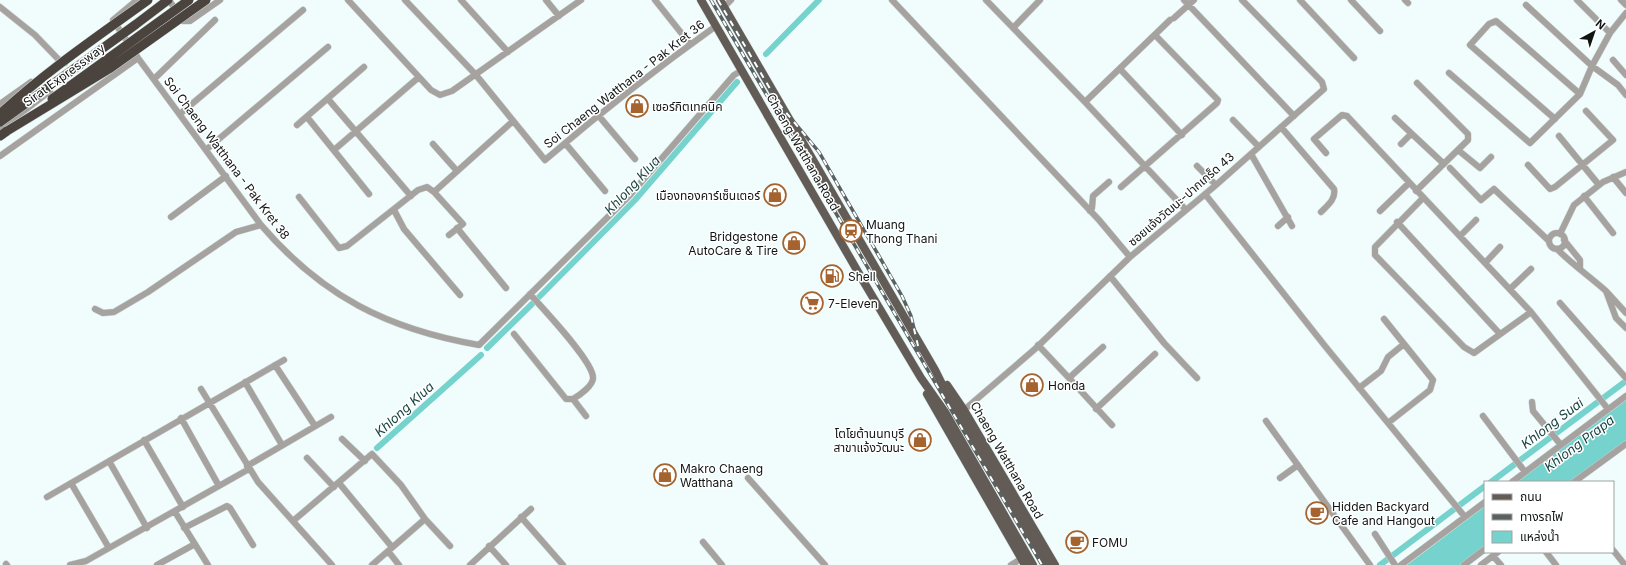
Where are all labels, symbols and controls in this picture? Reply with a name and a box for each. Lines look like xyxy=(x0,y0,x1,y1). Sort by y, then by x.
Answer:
north arrow xyxy=(1574,12,1614,52)
text: N xyxy=(1593,16,1608,32)
street label: Soi Chaeng Watthana - Pak Kret 36 xyxy=(541,17,707,151)
street label: Sirat Expressway xyxy=(20,40,108,110)
street label: Soi Chaeng Watthana - Pak Kret 38 xyxy=(161,74,293,242)
street label: Chaeng Watthana Road xyxy=(763,91,843,213)
shop icon: เซอร์กิตเทคนิค xyxy=(624,93,650,119)
place label: เซอร์กิตเทคนิค xyxy=(652,99,723,114)
street label: ซอยแจ้งวัฒนะ-ปากเกร็ด 43 xyxy=(1125,149,1237,249)
water label: Khlong Klua xyxy=(601,152,663,218)
shop icon: เมืองทองคาร์เซ็นเตอร์ xyxy=(762,182,788,208)
place label: เมืองทองคาร์เซ็นเตอร์ xyxy=(656,188,761,203)
place label: Muang Thong Thani xyxy=(866,217,938,246)
station icon: Muang Thong Thani xyxy=(838,218,864,244)
place label: Bridgestone AutoCare & Tire xyxy=(688,229,778,258)
shop icon: Bridgestone AutoCare & Tire xyxy=(781,230,807,256)
fuel station icon: Shell xyxy=(819,263,845,289)
place label: Shell xyxy=(848,269,876,284)
supermarket icon: 7-Eleven xyxy=(799,290,825,316)
place label: 7-Eleven xyxy=(828,296,878,311)
shop icon: Honda xyxy=(1019,372,1045,398)
water label: Khlong Klua xyxy=(371,378,437,440)
place label: Honda xyxy=(1048,378,1085,393)
water label: Khlong Suai xyxy=(1518,394,1587,452)
street label: Chaeng Watthana Road xyxy=(967,399,1047,521)
water label: Khlong Prapa xyxy=(1541,411,1617,475)
place label: โตโยต้านนทบุรี สาขาแจ้งวัฒนะ xyxy=(833,426,904,455)
shop icon: โตโยต้านนทบุรี สาขาแจ้งวัฒนะ xyxy=(907,427,933,453)
place label: Makro Chaeng Watthana xyxy=(680,461,763,490)
shop icon: Makro Chaeng Watthana xyxy=(652,462,678,488)
legend xyxy=(1484,481,1614,553)
text: ถนน xyxy=(1520,489,1542,504)
place label: Hidden Backyard Cafe and Hangout xyxy=(1332,499,1435,528)
cafe icon: Hidden Backyard Cafe and Hangout xyxy=(1304,500,1330,526)
text: ทางรถไฟ xyxy=(1520,509,1563,524)
text: แหล่งน้ำ xyxy=(1520,528,1559,544)
cafe icon: FOMU xyxy=(1064,529,1090,555)
place label: FOMU xyxy=(1092,535,1128,550)

